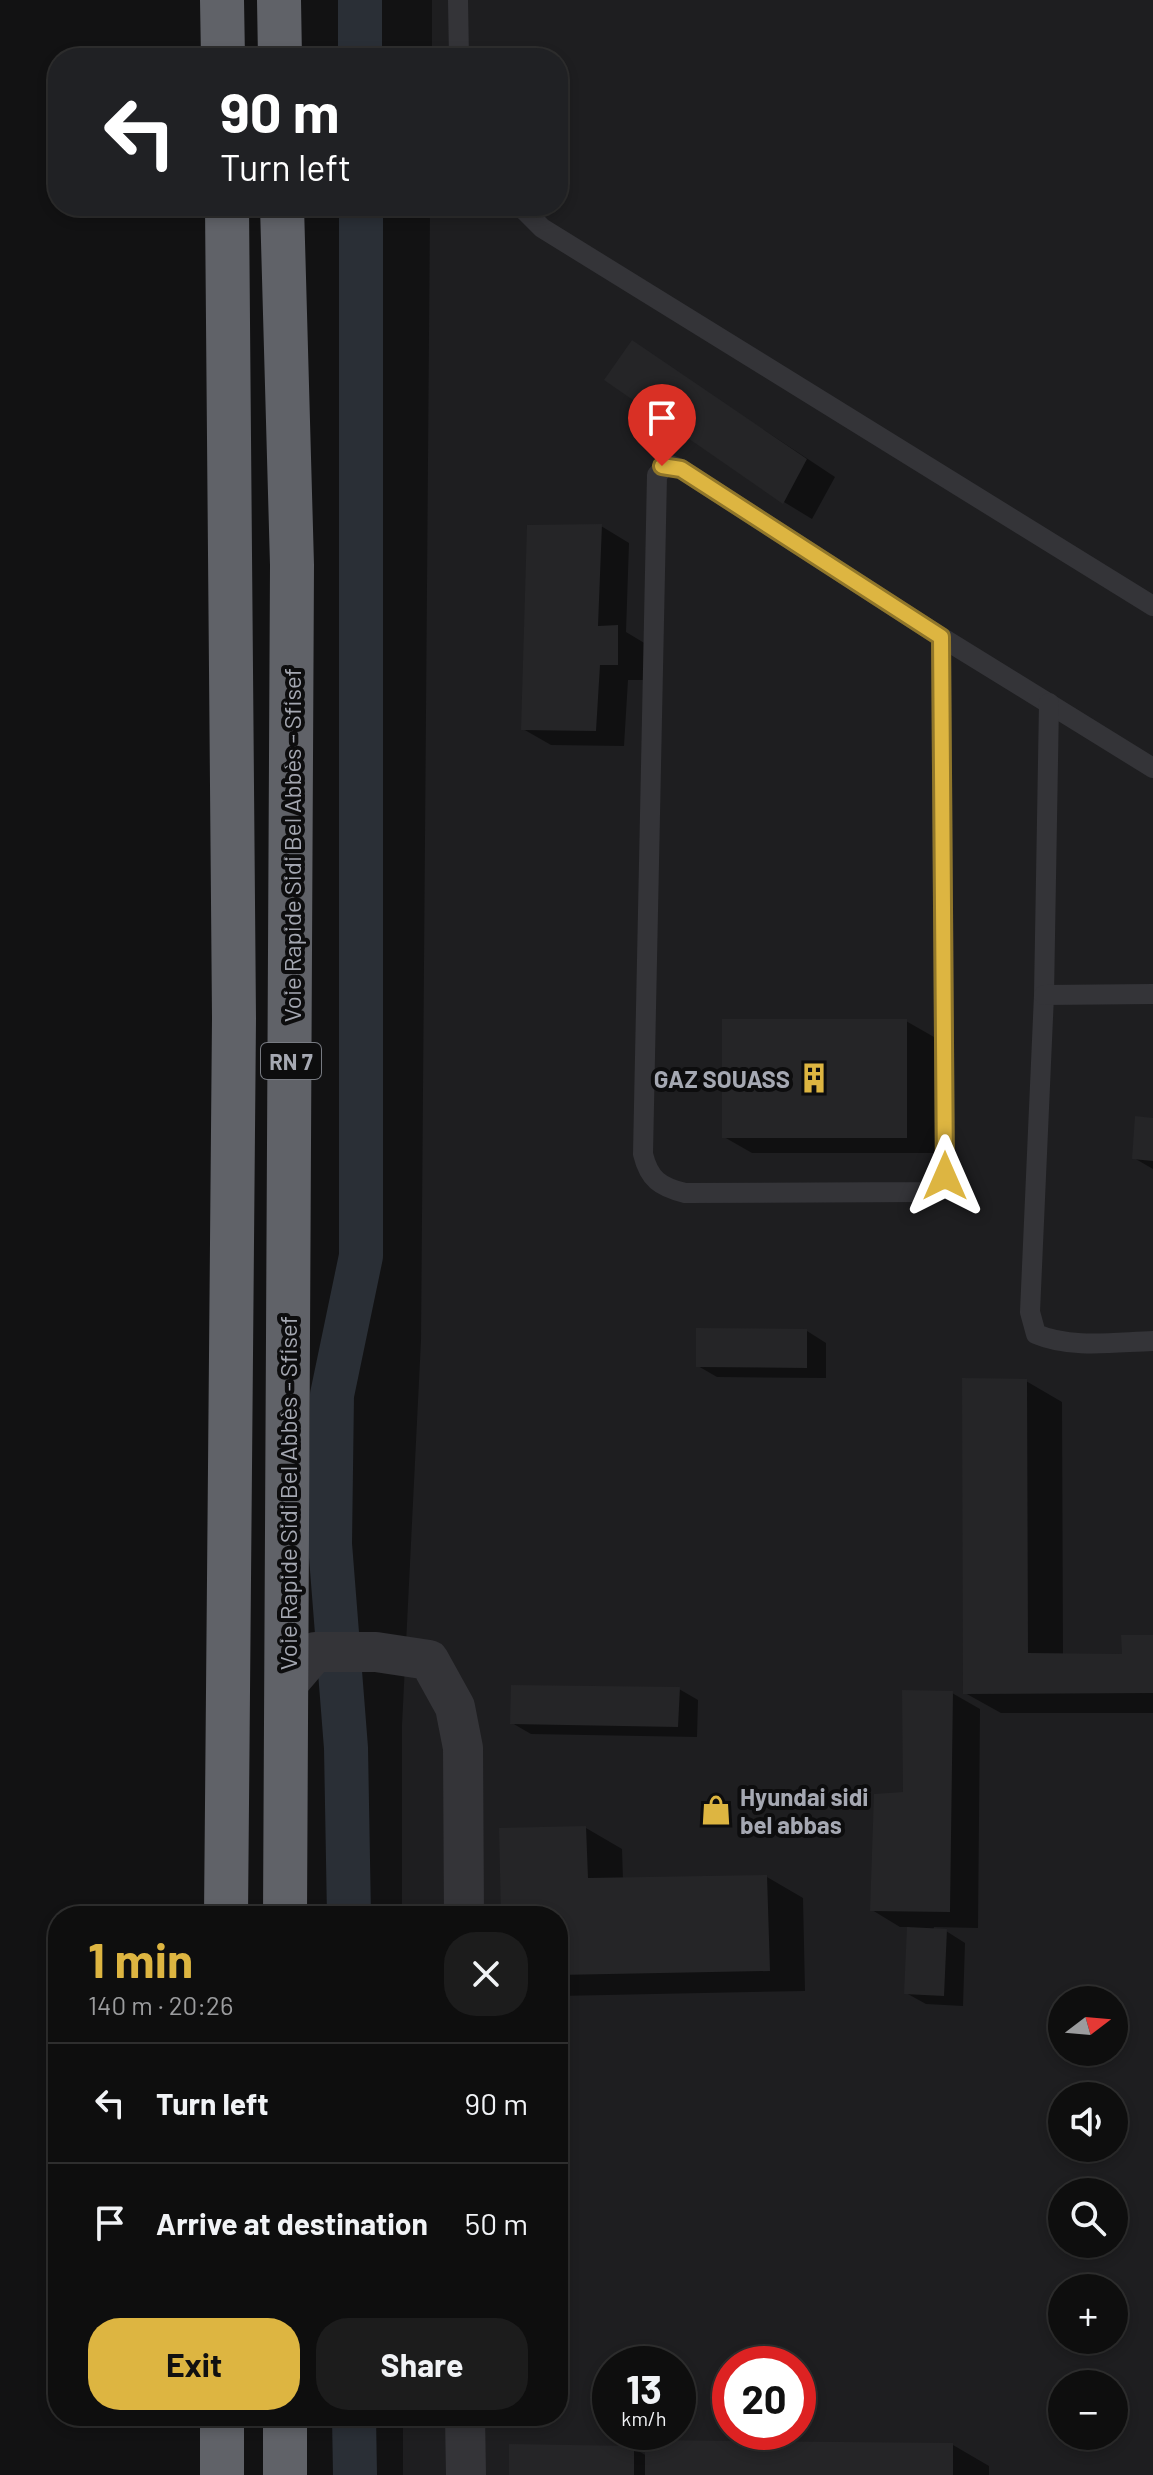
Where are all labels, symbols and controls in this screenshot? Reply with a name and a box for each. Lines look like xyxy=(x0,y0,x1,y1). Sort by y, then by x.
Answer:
text: 90 m xyxy=(220,77,340,144)
icon: left xyxy=(88,80,192,184)
text: Turn left xyxy=(220,145,351,188)
pin xyxy=(628,384,696,466)
icon: arrive xyxy=(640,396,684,440)
street label: Voie Rapide Sidi Bel Abbès - Sfisef xyxy=(277,668,306,1022)
road number: RN 7 xyxy=(261,1043,321,1079)
building icon: GAZ SOUASS xyxy=(797,1061,831,1095)
place label: GAZ SOUASS xyxy=(654,1064,790,1093)
position arrow xyxy=(903,1134,987,1218)
street label: Voie Rapide Sidi Bel Abbès - Sfisef xyxy=(273,1316,302,1670)
place label: Hyundai sidi bel abbas xyxy=(740,1782,868,1839)
shop icon: Hyundai sidi bel abbas xyxy=(699,1793,733,1827)
text: 1 min xyxy=(88,1930,193,1988)
button: close xyxy=(444,1932,528,2016)
north arrow xyxy=(1048,1986,1128,2066)
map controls xyxy=(1048,1986,1128,2450)
text: 140 m · 20:26 xyxy=(88,1989,233,2020)
icon: left xyxy=(88,2081,132,2125)
button: sound xyxy=(1048,2082,1128,2162)
text: Turn left xyxy=(156,2085,269,2121)
text: 90 m xyxy=(465,2085,528,2121)
button: search xyxy=(1048,2178,1128,2258)
icon: arrive xyxy=(88,2201,132,2245)
text: Arrive at destination xyxy=(156,2205,428,2241)
text: 50 m xyxy=(465,2205,528,2241)
button: + xyxy=(1048,2274,1128,2354)
button: Exit xyxy=(88,2318,300,2410)
button: Share xyxy=(316,2318,528,2410)
speed limit sign: 20 xyxy=(712,2346,816,2450)
text: 13 xyxy=(626,2364,662,2412)
button: − xyxy=(1048,2370,1128,2450)
text: km/h xyxy=(621,2406,667,2430)

